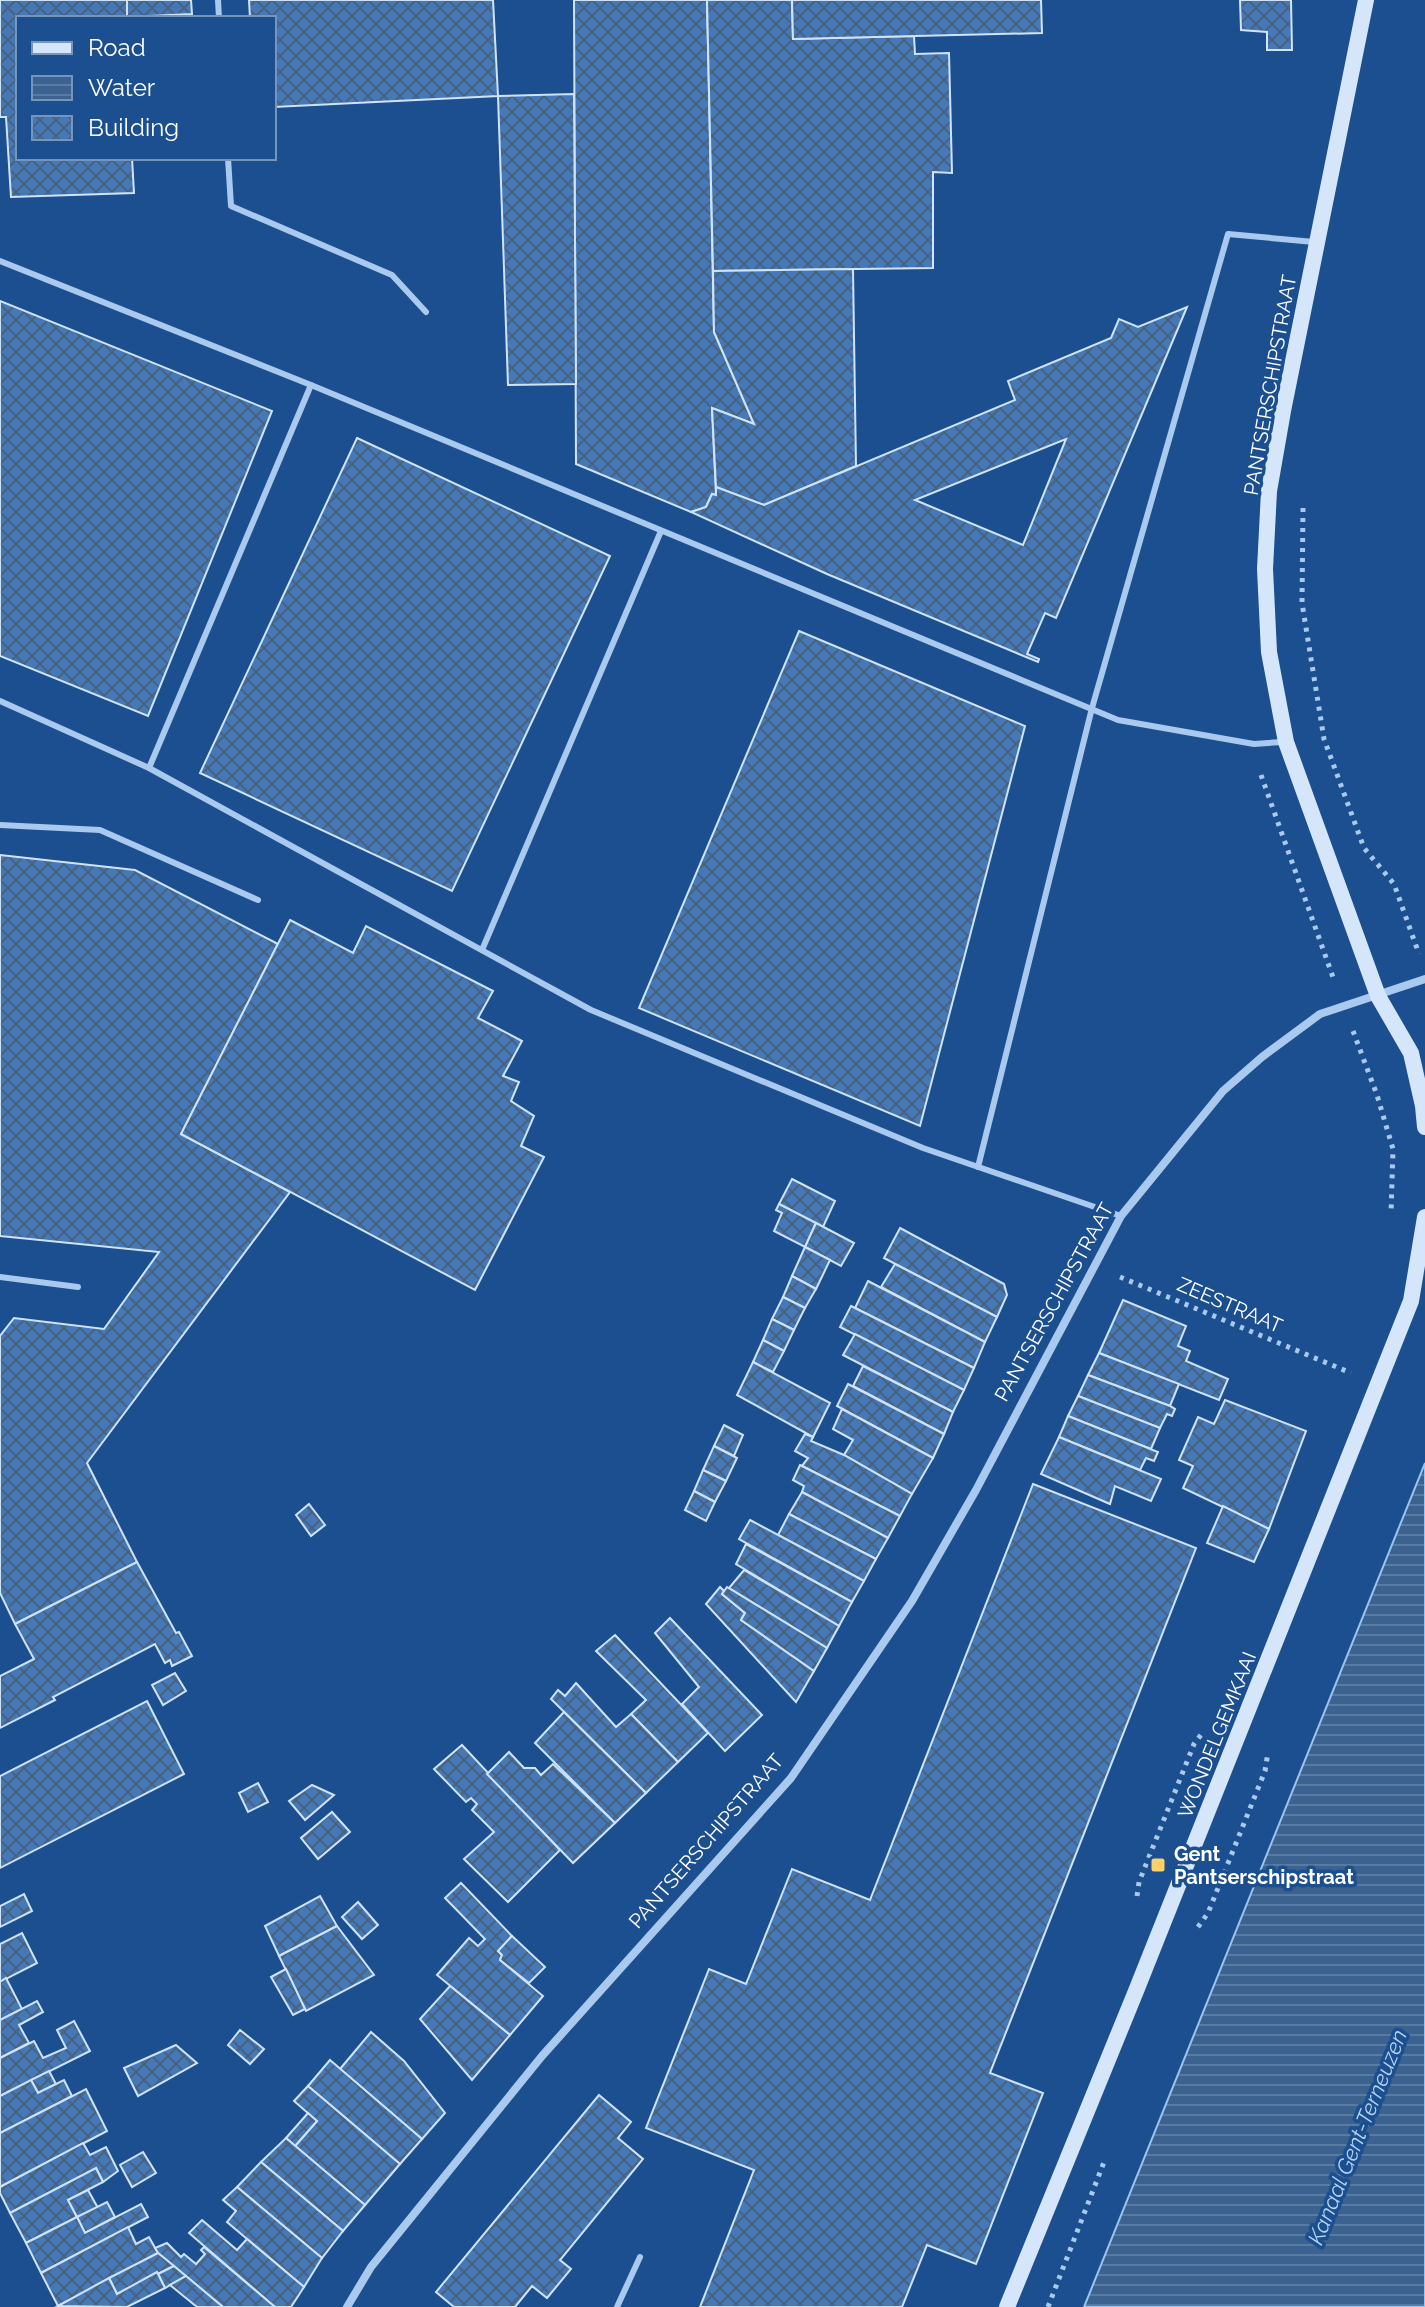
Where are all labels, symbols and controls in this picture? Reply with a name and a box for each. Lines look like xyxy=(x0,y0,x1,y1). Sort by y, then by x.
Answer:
legend xyxy=(16,16,276,160)
text: Road xyxy=(88,33,146,62)
text: Water xyxy=(88,73,156,102)
text: Building xyxy=(88,113,179,142)
street label: PANTSERSCHIPSTRAAT xyxy=(1239,273,1301,497)
street label: PANTSERSCHIPSTRAAT xyxy=(989,1199,1119,1405)
street label: ZEESTRAAT xyxy=(1174,1272,1286,1338)
street label: WONDELGEMKAAI xyxy=(1173,1648,1261,1822)
street label: PANTSERSCHIPSTRAAT xyxy=(624,1749,788,1933)
place label: Gent Pantserschipstraat xyxy=(1174,1842,1354,1889)
marker: Gent Pantserschipstraat xyxy=(1149,1856,1167,1874)
water label: Kanaal Gent-Terneuzen xyxy=(1302,2026,1412,2248)

